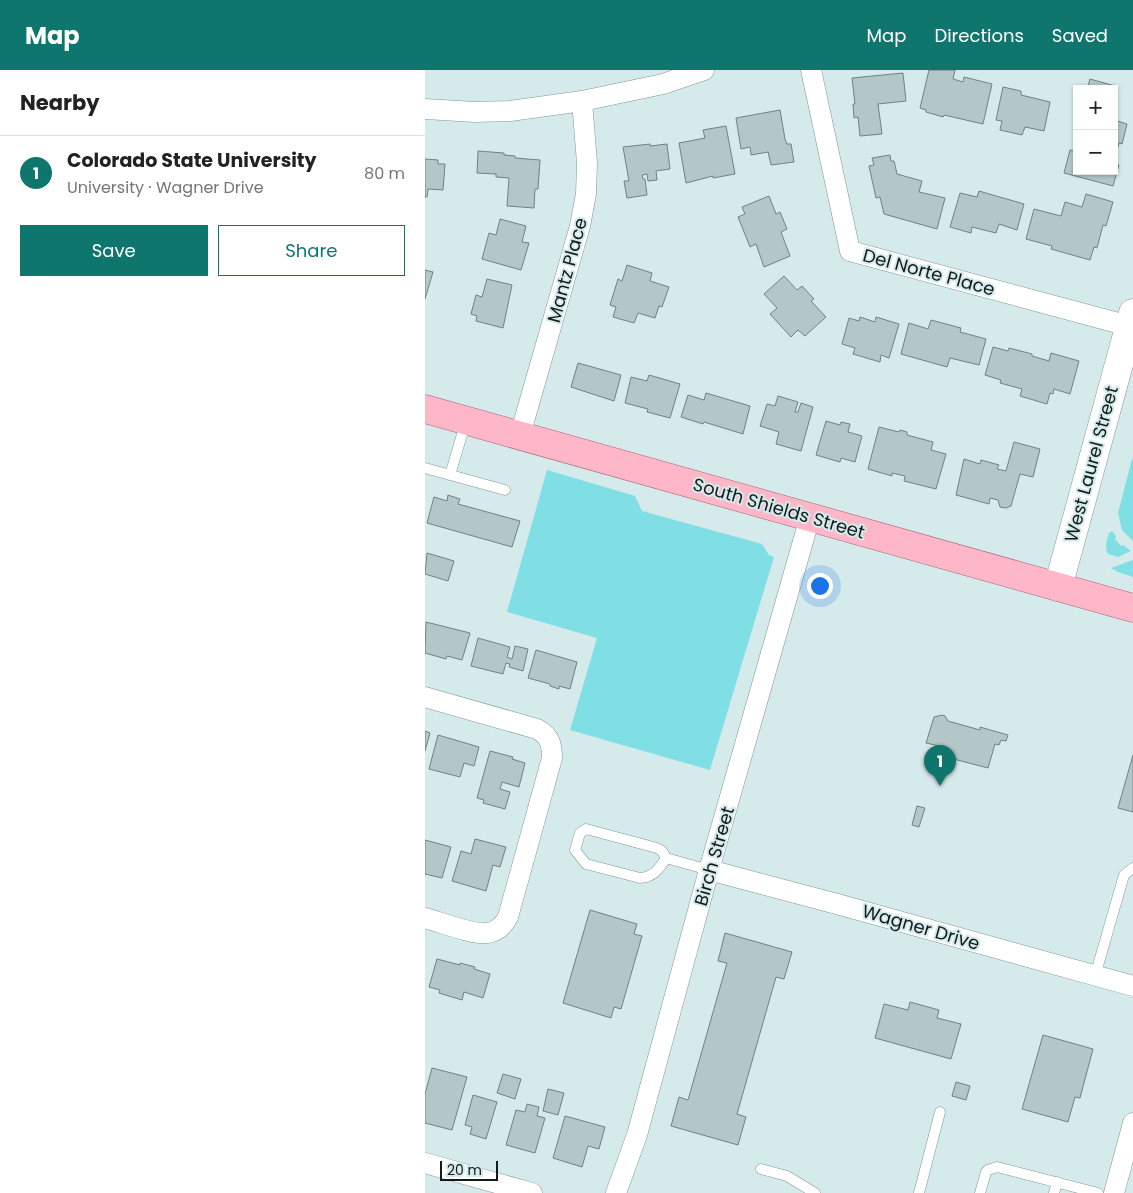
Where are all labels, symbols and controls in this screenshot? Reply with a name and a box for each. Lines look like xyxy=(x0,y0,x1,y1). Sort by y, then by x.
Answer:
text: Map xyxy=(25,19,80,52)
text: Map xyxy=(867,23,906,48)
text: Directions xyxy=(934,23,1024,48)
text: Saved xyxy=(1052,23,1108,48)
map controls xyxy=(1073,85,1118,175)
button: + xyxy=(1073,85,1118,130)
text: Nearby xyxy=(20,88,100,117)
button: − xyxy=(1073,130,1118,175)
text: Colorado State University xyxy=(67,147,317,174)
text: 1 xyxy=(33,162,39,185)
text: 80 m xyxy=(364,162,405,185)
text: University · Wagner Drive xyxy=(67,176,264,199)
street label: Mantz Place xyxy=(541,215,593,325)
button: Save xyxy=(20,225,208,276)
button: Share xyxy=(218,225,405,276)
street label: Del Norte Place xyxy=(860,242,998,302)
street label: West Laurel Street xyxy=(1058,383,1124,545)
street label: South Shields Street xyxy=(690,471,868,545)
your location xyxy=(807,573,833,599)
pin: 1 xyxy=(924,745,956,786)
street label: Birch Street xyxy=(688,803,740,909)
street label: Wagner Drive xyxy=(859,898,983,956)
scale bar xyxy=(440,1158,497,1181)
text: 20 m xyxy=(447,1160,482,1180)

